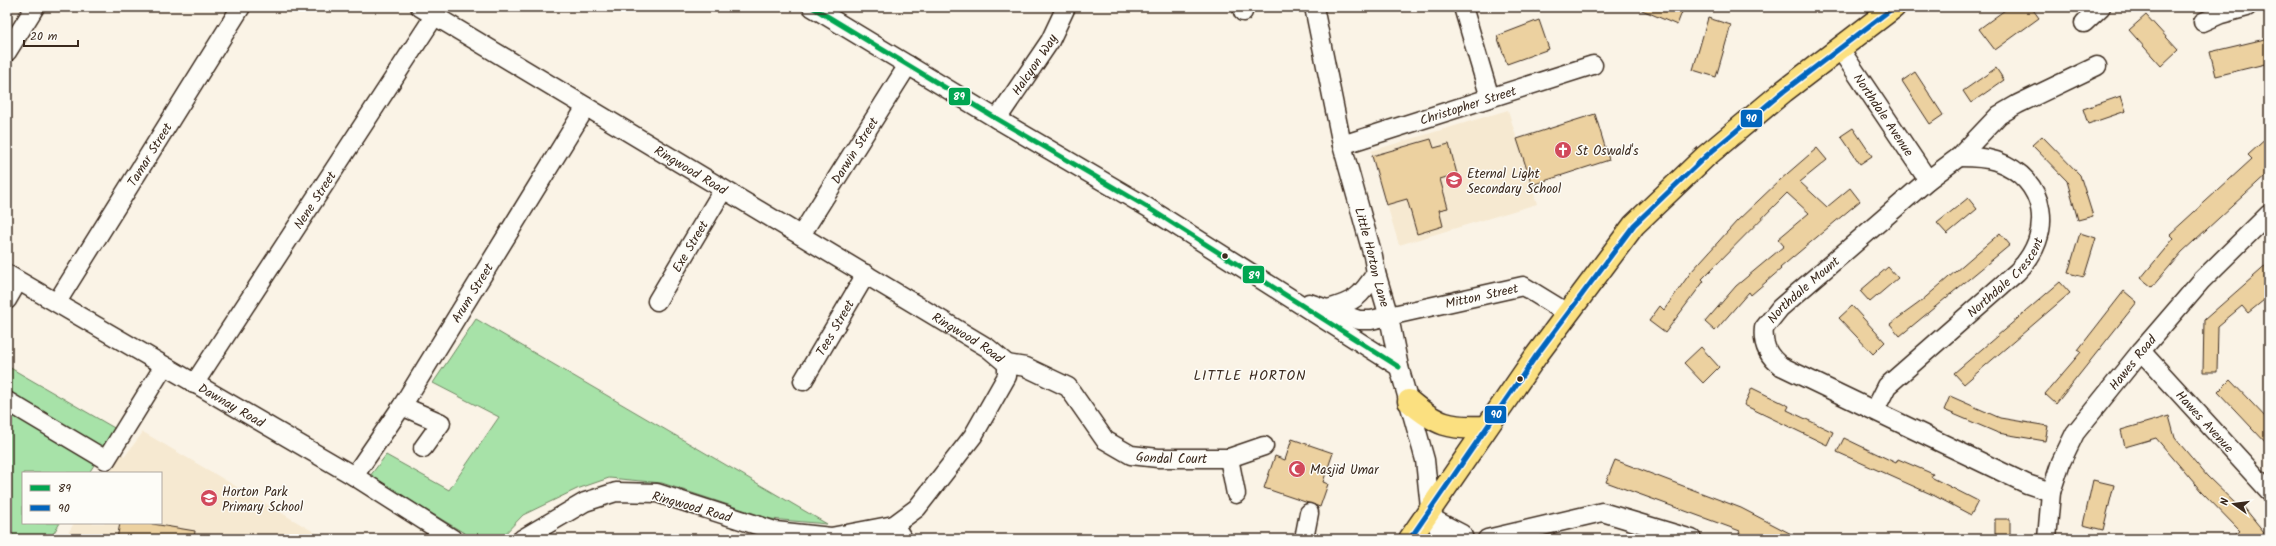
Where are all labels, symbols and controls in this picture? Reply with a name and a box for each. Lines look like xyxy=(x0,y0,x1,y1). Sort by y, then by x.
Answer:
scale bar xyxy=(24,22,78,48)
text: 20 m xyxy=(30,27,58,46)
street label: Halcyon Way xyxy=(1007,30,1064,100)
street label: Northdale Avenue xyxy=(1847,70,1918,161)
street label: Christopher Street xyxy=(1417,81,1520,132)
line badge: 89 xyxy=(948,87,971,106)
text: 89 xyxy=(953,88,965,106)
line badge: 90 xyxy=(1740,109,1763,128)
text: 90 xyxy=(1745,110,1757,128)
street label: Darwin Street xyxy=(826,113,885,189)
street label: Tamar Street xyxy=(122,118,179,191)
church icon: St Oswald's xyxy=(1553,140,1573,160)
street label: Ringwood Road xyxy=(650,141,731,201)
place label: St Oswald's xyxy=(1576,141,1639,162)
place label: Eternal Light Secondary School xyxy=(1467,164,1561,200)
street label: Nene Street xyxy=(289,167,343,234)
school or university icon: Eternal Light Secondary School xyxy=(1444,170,1464,190)
street label: Little Horton Lane xyxy=(1348,205,1395,310)
street label: Exe Street xyxy=(667,216,715,277)
street label: Northdale Crescent xyxy=(1963,234,2050,323)
unlabelled marker xyxy=(1220,251,1230,261)
street label: Northdale Mount xyxy=(1763,251,1846,329)
street label: Arum Street xyxy=(447,259,500,327)
line badge: 89 xyxy=(1242,265,1265,284)
text: 89 xyxy=(1248,267,1260,285)
street label: Mitton Street xyxy=(1443,278,1521,315)
street label: Tees Street xyxy=(811,295,861,361)
street label: Ringwood Road xyxy=(927,308,1008,369)
street label: Hawes Road xyxy=(2104,330,2163,395)
district label: LITTLE HORTON xyxy=(1193,365,1307,387)
unlabelled marker xyxy=(1515,374,1525,384)
street label: Dawnay Road xyxy=(194,378,269,434)
street label: Hawes Avenue xyxy=(2170,386,2238,458)
line badge: 90 xyxy=(1484,405,1507,424)
text: 90 xyxy=(1490,406,1502,424)
street label: Gondal Court xyxy=(1135,447,1208,470)
mosque icon: Masjid Umar xyxy=(1287,459,1307,479)
place label: Masjid Umar xyxy=(1310,460,1379,481)
legend xyxy=(22,472,162,524)
text: 89 xyxy=(58,479,71,498)
place label: Horton Park Primary School xyxy=(222,482,303,518)
north arrow xyxy=(2214,484,2254,524)
street label: Ringwood Road xyxy=(649,486,734,529)
school or university icon: Horton Park Primary School xyxy=(199,488,219,508)
text: N xyxy=(2216,496,2235,507)
text: 90 xyxy=(58,499,70,518)

